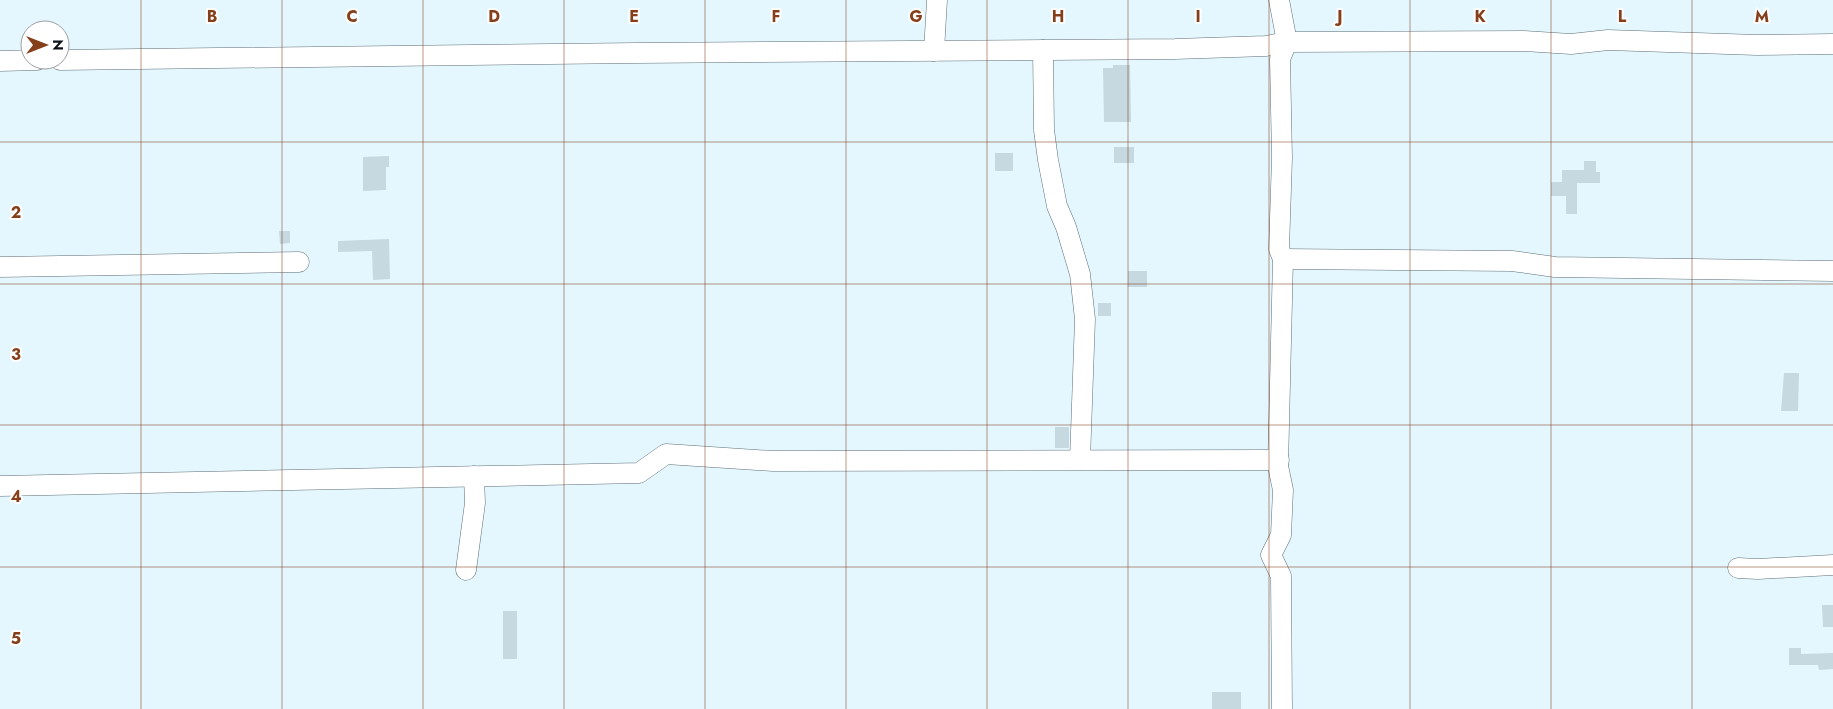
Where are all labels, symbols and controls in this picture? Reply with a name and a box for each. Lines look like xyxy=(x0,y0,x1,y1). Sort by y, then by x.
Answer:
text: B xyxy=(207,5,217,28)
text: C xyxy=(346,5,358,28)
text: D xyxy=(488,5,500,28)
text: E xyxy=(629,5,639,28)
text: F xyxy=(772,5,780,28)
text: G xyxy=(909,5,923,28)
text: H xyxy=(1052,5,1064,28)
text: I xyxy=(1195,5,1201,28)
text: J xyxy=(1334,5,1343,28)
text: K xyxy=(1474,5,1486,28)
text: L xyxy=(1618,5,1627,28)
text: M xyxy=(1755,5,1769,28)
north arrow xyxy=(20,20,70,70)
text: N xyxy=(48,39,68,51)
text: 2 xyxy=(11,201,21,224)
text: 3 xyxy=(11,343,21,366)
text: 4 xyxy=(10,485,22,508)
text: 5 xyxy=(11,627,21,650)

